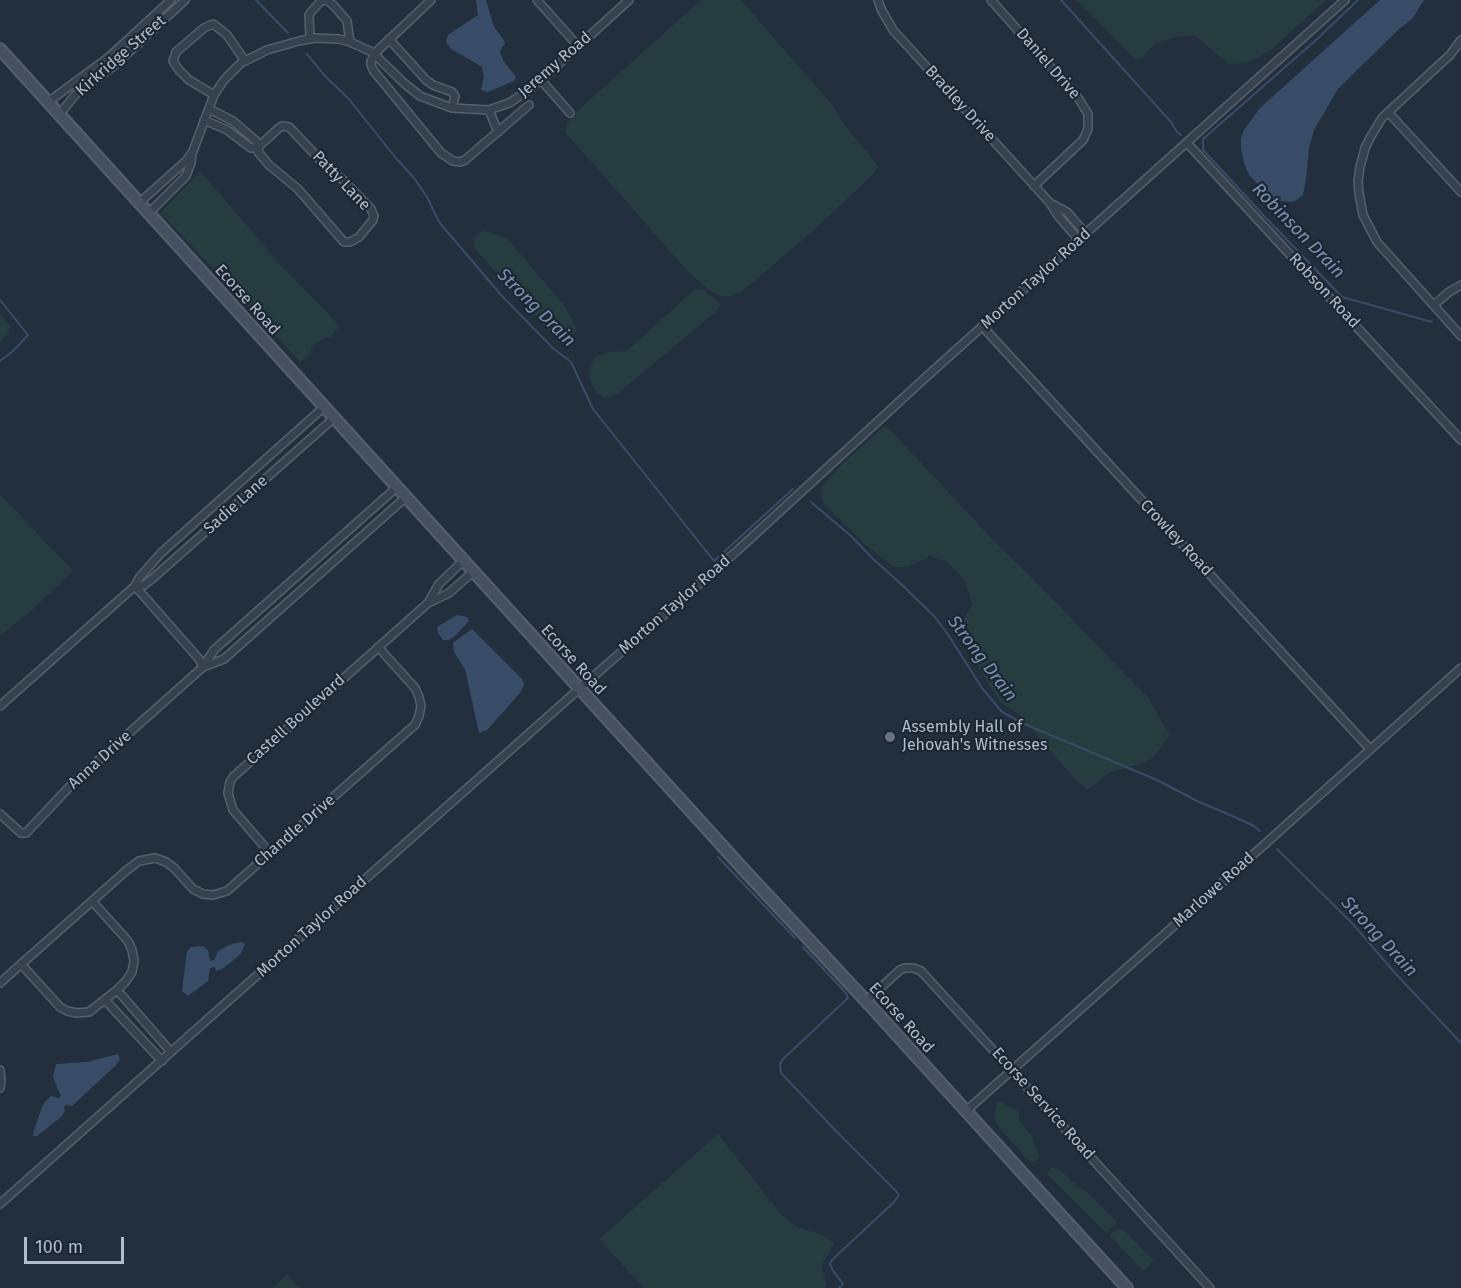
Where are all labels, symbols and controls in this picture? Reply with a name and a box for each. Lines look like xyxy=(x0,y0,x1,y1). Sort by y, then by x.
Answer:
street label: Kirkridge Street xyxy=(72,12,170,100)
street label: Daniel Drive xyxy=(1012,25,1084,103)
street label: Jeremy Road xyxy=(515,28,595,102)
street label: Bradley Drive xyxy=(921,62,999,146)
street label: Patty Lane xyxy=(308,147,374,215)
water label: Robinson Drain xyxy=(1247,179,1349,283)
street label: Morton Taylor Road xyxy=(977,225,1095,333)
street label: Robson Road xyxy=(1284,249,1364,333)
street label: Ecorse Road xyxy=(210,261,284,339)
water label: Strong Drain xyxy=(492,264,580,352)
street label: Sadie Lane xyxy=(200,471,272,539)
street label: Crowley Road xyxy=(1136,496,1216,580)
street label: Morton Taylor Road xyxy=(615,551,735,659)
water label: Strong Drain xyxy=(943,612,1021,706)
street label: Ecorse Road xyxy=(536,621,610,699)
street label: Castell Boulevard xyxy=(243,671,349,769)
place label: Assembly Hall of Jehovah's Witnesses xyxy=(902,718,1047,756)
street label: Anna Drive xyxy=(64,727,136,793)
marker: Assembly Hall of Jehovah's Witnesses xyxy=(883,730,897,744)
street label: Chandle Drive xyxy=(251,791,339,871)
street label: Marlowe Road xyxy=(1169,849,1259,931)
street label: Morton Taylor Road xyxy=(253,873,371,981)
water label: Strong Drain xyxy=(1336,892,1422,982)
street label: Ecorse Road xyxy=(864,979,938,1057)
street label: Ecorse Service Road xyxy=(988,1044,1098,1164)
scale bar xyxy=(27,1225,128,1263)
text: 100 m xyxy=(35,1236,83,1258)

